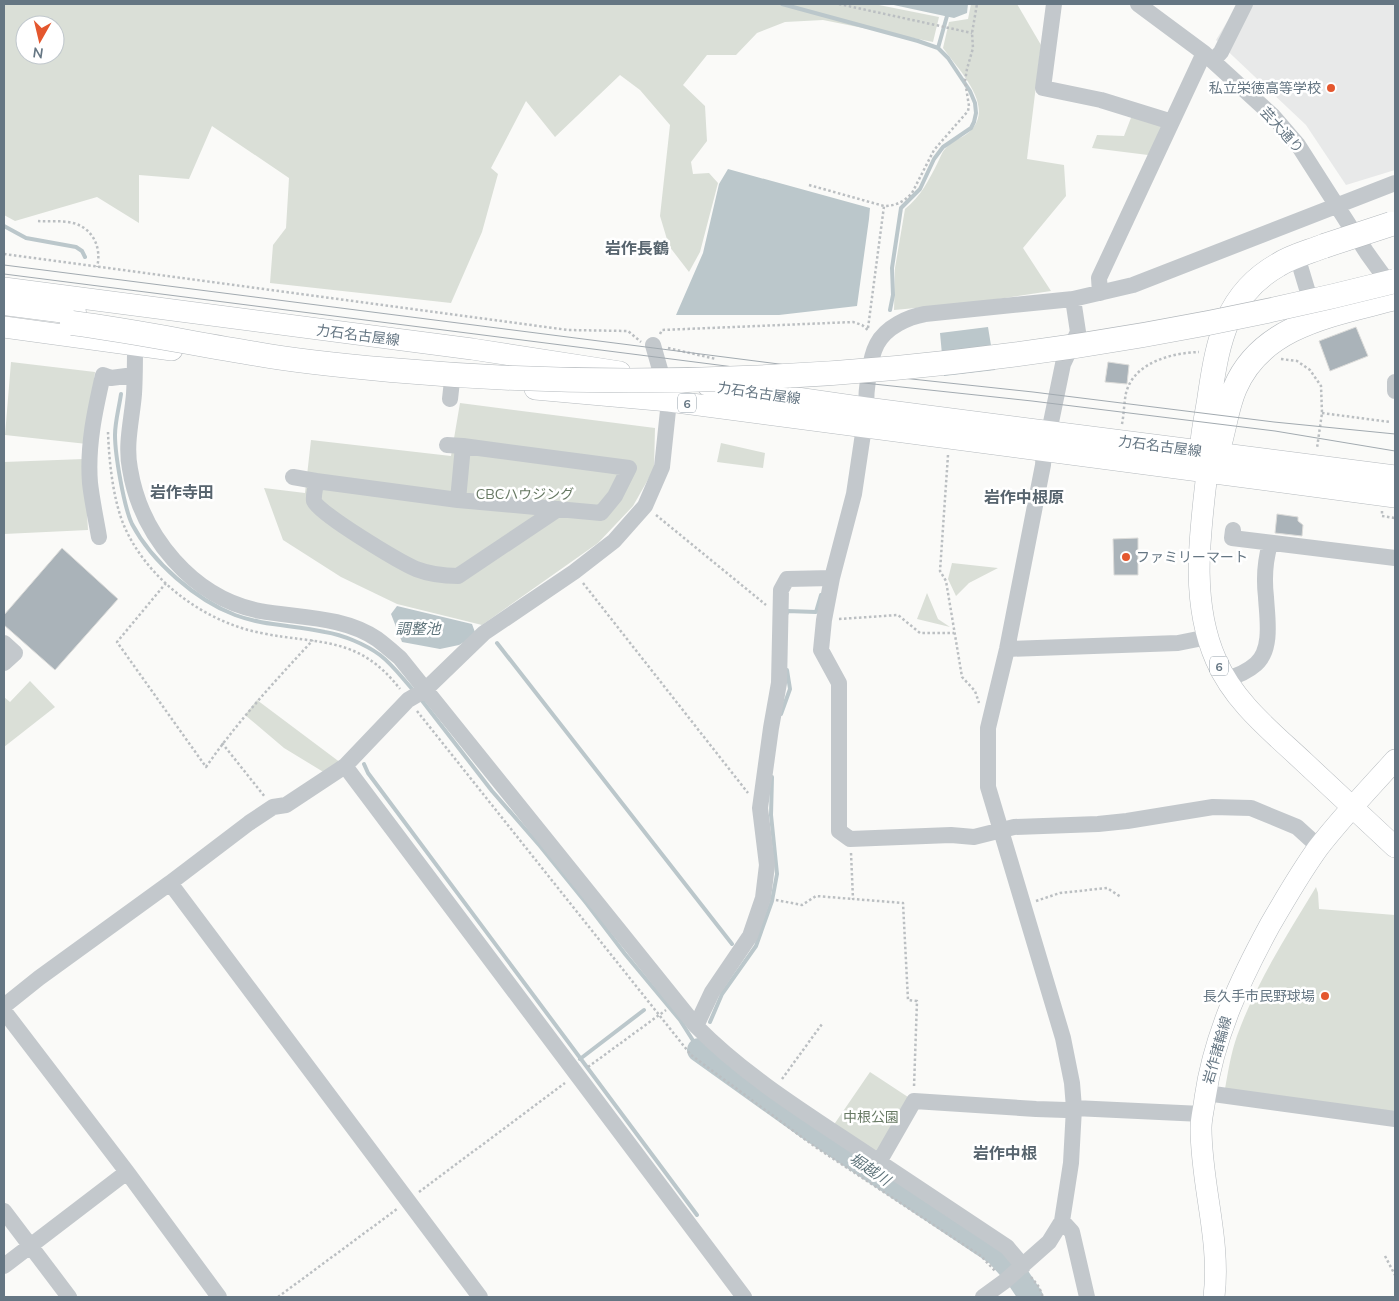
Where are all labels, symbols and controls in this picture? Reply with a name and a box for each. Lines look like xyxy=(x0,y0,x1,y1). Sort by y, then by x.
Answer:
north arrow xyxy=(15,15,65,65)
text: N xyxy=(32,43,45,63)
place label: 私立栄徳高等学校 xyxy=(1209,79,1321,97)
marker: 私立栄徳高等学校 xyxy=(1325,82,1337,94)
street label: 芸大通り xyxy=(1257,103,1307,157)
district label: 岩作長鶴 xyxy=(605,238,669,258)
street label: 力石名古屋線 xyxy=(315,321,401,349)
street label: 力石名古屋線 xyxy=(716,378,802,408)
road number: 6 xyxy=(678,393,696,412)
street label: 力石名古屋線 xyxy=(1117,432,1203,460)
district label: 岩作寺田 xyxy=(150,482,214,502)
park label: CBCハウジング xyxy=(476,485,574,503)
district label: 岩作中根原 xyxy=(984,487,1064,507)
place label: ファミリーマート xyxy=(1136,548,1248,566)
marker: ファミリーマート xyxy=(1120,551,1132,563)
water label: 調整池 xyxy=(395,619,442,638)
road number: 6 xyxy=(1210,656,1228,676)
place label: 長久手市民野球場 xyxy=(1203,987,1315,1005)
marker: 長久手市民野球場 xyxy=(1319,990,1331,1002)
street label: 岩作諸輪線 xyxy=(1199,1014,1235,1086)
park label: 中根公園 xyxy=(843,1108,899,1126)
district label: 岩作中根 xyxy=(973,1143,1037,1163)
water label: 堀越川 xyxy=(846,1149,896,1191)

